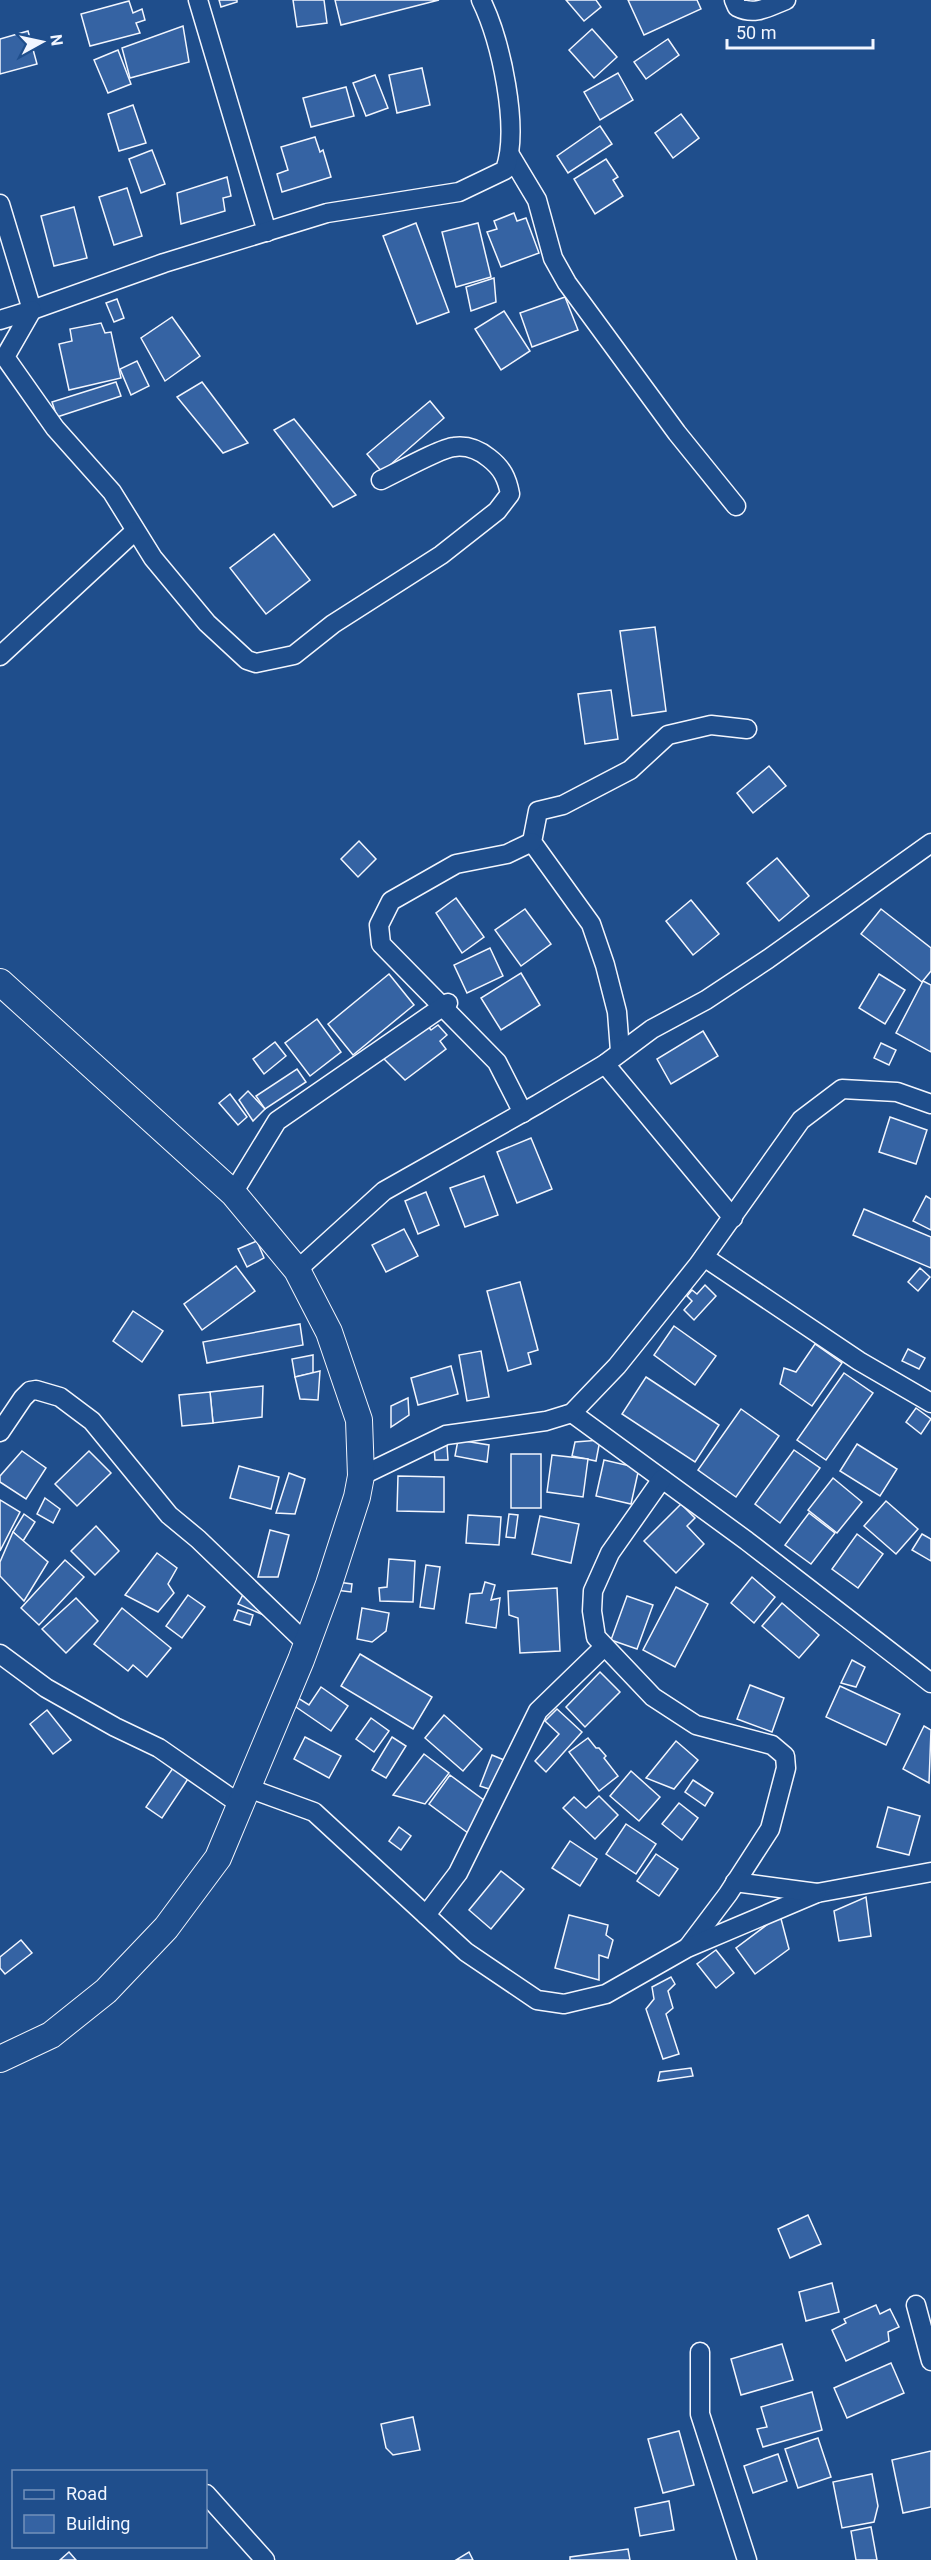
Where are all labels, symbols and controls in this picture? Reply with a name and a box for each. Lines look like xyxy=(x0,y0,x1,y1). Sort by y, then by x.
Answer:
north arrow xyxy=(12,12,72,72)
scale bar xyxy=(727,12,872,50)
text: 50 m xyxy=(736,22,776,43)
text: N xyxy=(46,33,67,47)
legend xyxy=(12,2470,207,2548)
text: Road xyxy=(66,2483,107,2504)
text: Building xyxy=(66,2513,130,2534)

